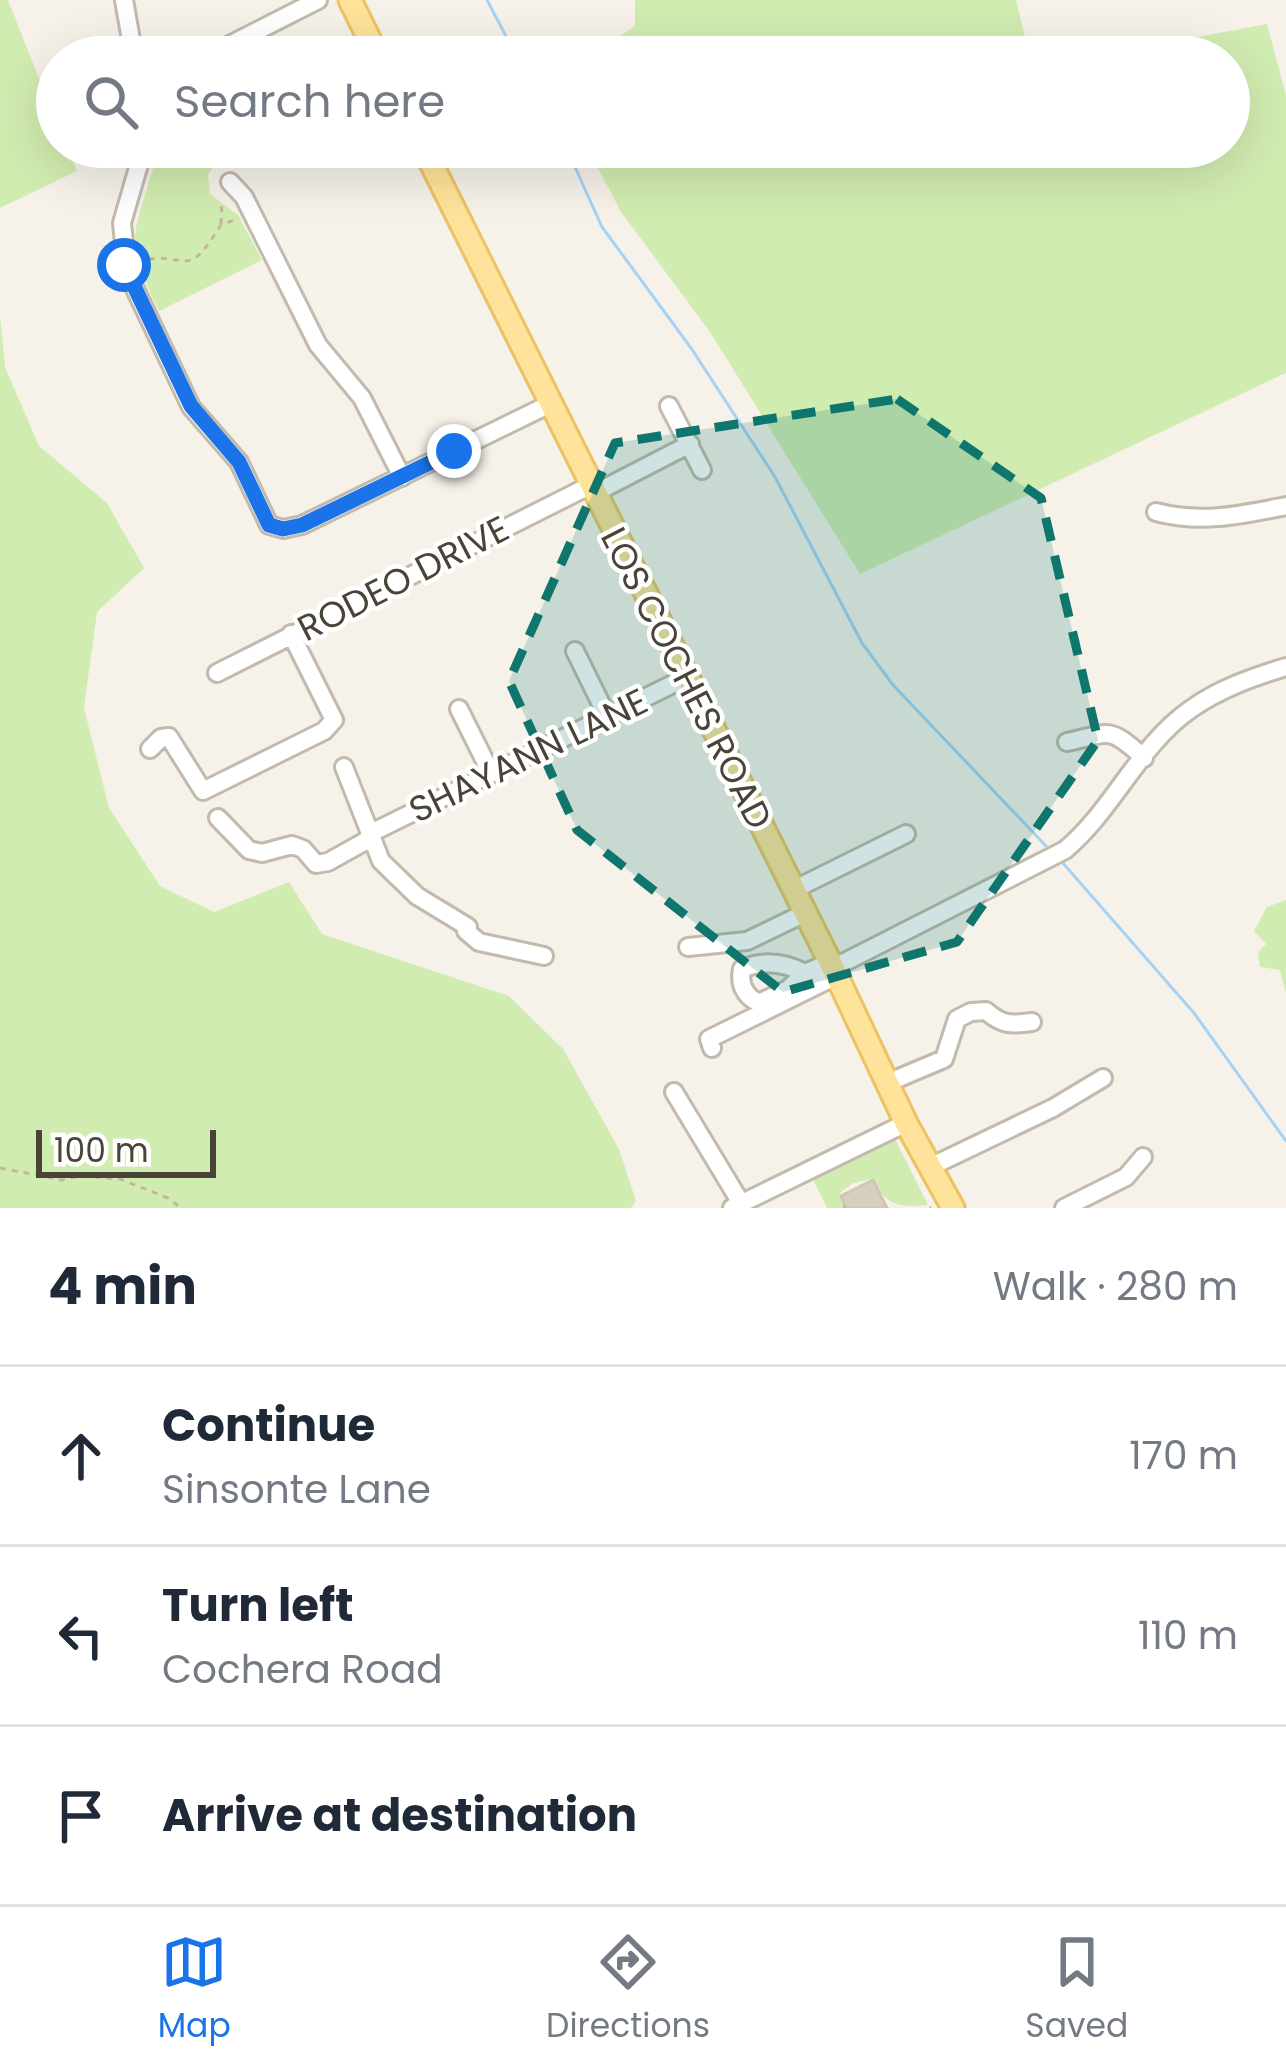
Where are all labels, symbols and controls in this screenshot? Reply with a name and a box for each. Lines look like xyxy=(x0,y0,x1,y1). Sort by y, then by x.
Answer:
search box xyxy=(36,36,1250,168)
icon: search xyxy=(78,69,144,135)
text: Search here xyxy=(174,70,445,133)
route start xyxy=(97,238,151,292)
route end xyxy=(427,424,481,478)
street label: RODEO DRIVE xyxy=(289,503,518,654)
street label: LOS COCHES ROAD xyxy=(588,519,785,838)
street label: SHAYANN LANE xyxy=(400,676,656,835)
scale bar xyxy=(36,1124,216,1177)
text: 100 m xyxy=(54,1127,149,1174)
text: 4 min xyxy=(48,1250,197,1322)
text: Walk · 280 m xyxy=(993,1259,1238,1314)
text: Continue xyxy=(162,1394,375,1457)
icon: ahead xyxy=(48,1423,114,1489)
text: 170 m xyxy=(1129,1428,1238,1483)
text: Sinsonte Lane xyxy=(162,1462,431,1517)
text: Turn left xyxy=(162,1574,354,1637)
icon: left xyxy=(48,1603,114,1669)
text: 110 m xyxy=(1138,1608,1238,1663)
text: Cochera Road xyxy=(162,1642,443,1697)
icon: arrive xyxy=(48,1783,114,1849)
text: Arrive at destination xyxy=(162,1784,637,1847)
tab: Map xyxy=(158,1929,231,2051)
tab: Directions xyxy=(546,1929,710,2051)
tab: Saved xyxy=(1025,1929,1128,2051)

